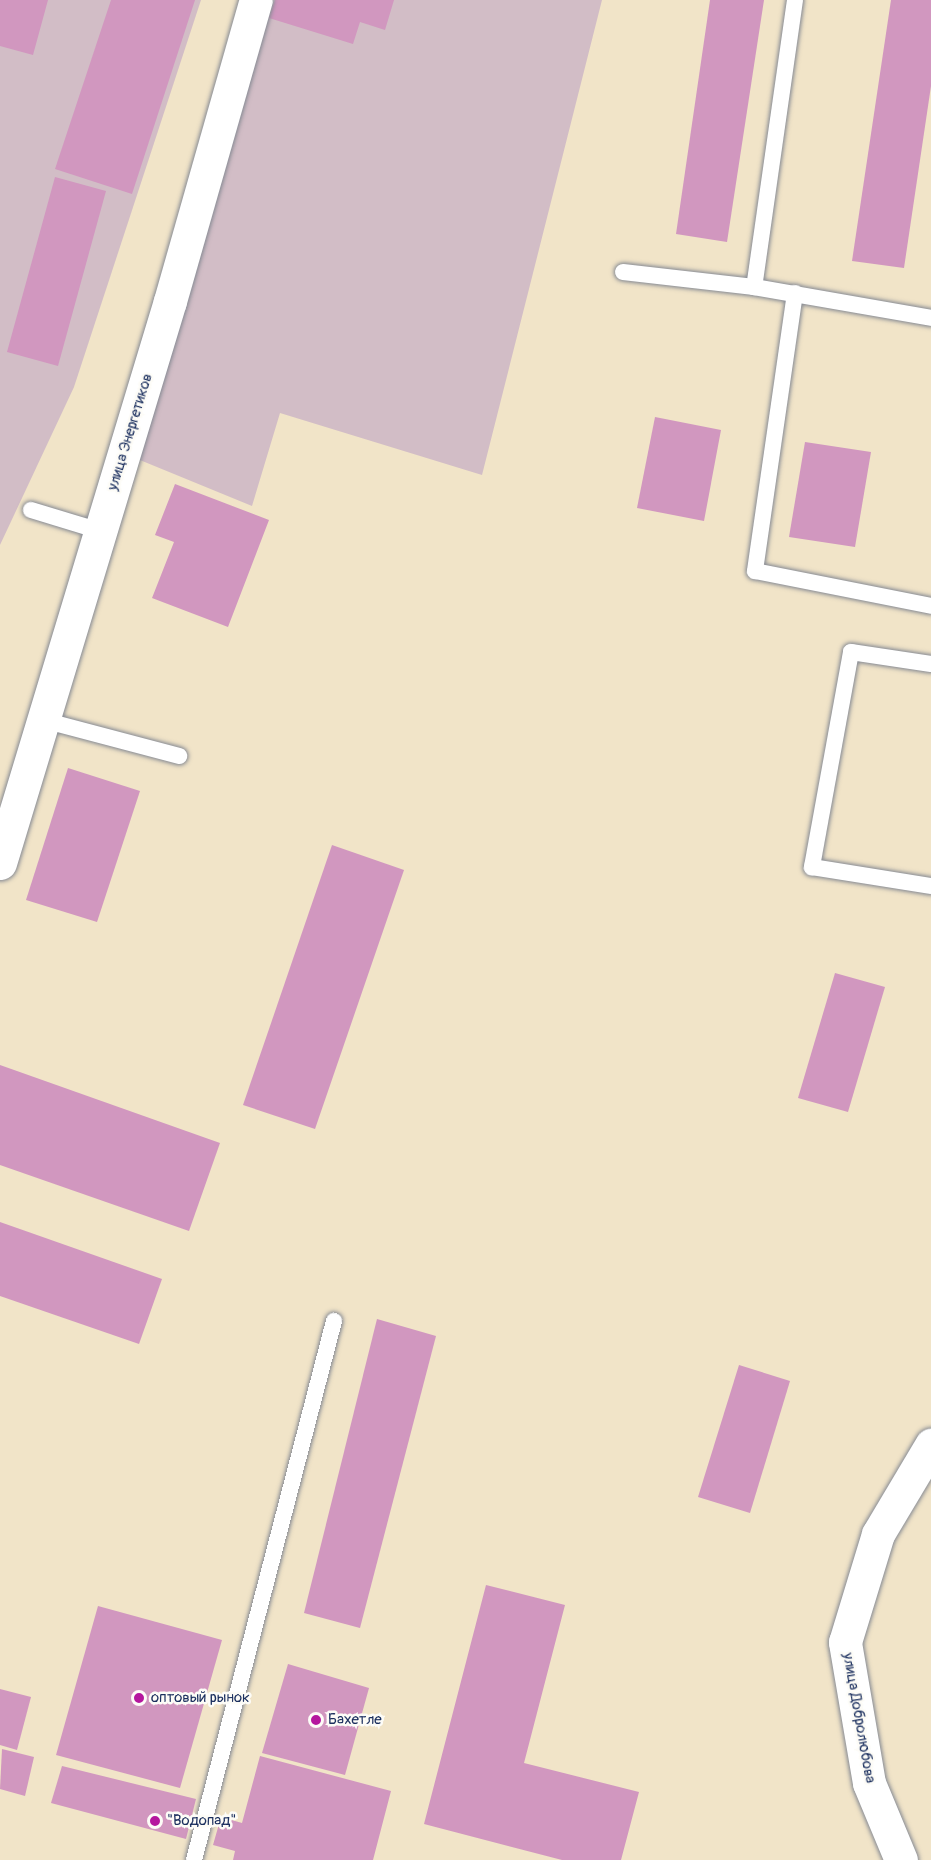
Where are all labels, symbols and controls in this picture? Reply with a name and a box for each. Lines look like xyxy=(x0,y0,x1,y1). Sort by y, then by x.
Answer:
street label: улица Энергетиков xyxy=(104,371,156,493)
street label: улица Добролюбова xyxy=(839,1651,879,1785)
place label: оптовый рынок xyxy=(151,1689,250,1707)
marker: оптовый рынок xyxy=(132,1691,146,1705)
place label: Бахетле xyxy=(328,1711,382,1729)
marker: Бахетле xyxy=(309,1713,323,1727)
place label: "Водопад" xyxy=(167,1812,236,1830)
marker: "Водопад" xyxy=(148,1814,162,1828)

